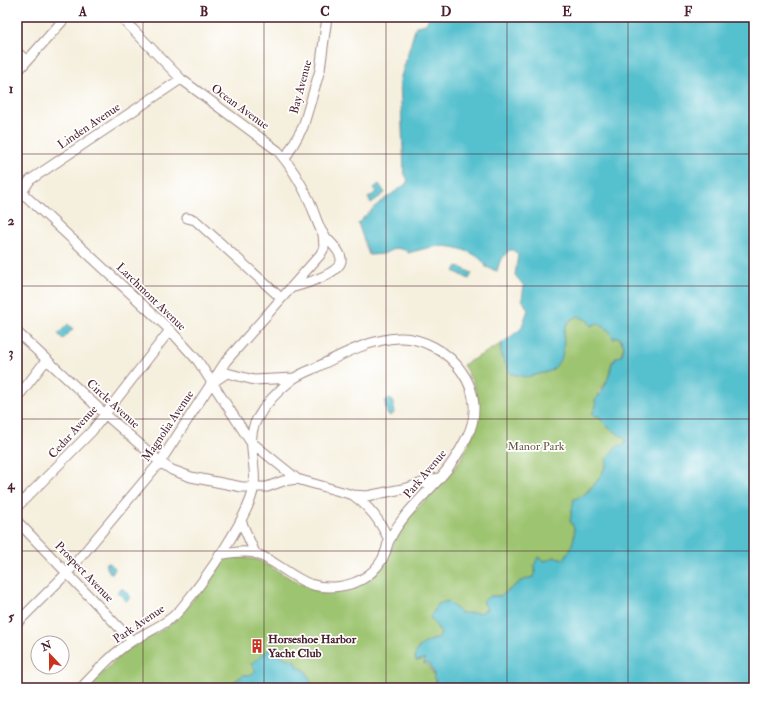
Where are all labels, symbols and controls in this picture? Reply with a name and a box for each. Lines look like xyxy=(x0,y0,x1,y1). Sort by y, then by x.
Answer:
text: A xyxy=(78,4,88,20)
text: B xyxy=(200,4,208,20)
text: C xyxy=(320,4,330,20)
text: D xyxy=(441,4,452,20)
text: E xyxy=(562,4,572,20)
text: F xyxy=(684,4,693,20)
street label: Bay Avenue xyxy=(287,58,315,116)
text: 1 xyxy=(9,81,14,97)
street label: Ocean Avenue xyxy=(208,81,272,133)
street label: Linden Avenue xyxy=(55,100,123,152)
text: 2 xyxy=(8,213,15,229)
street label: Larchmont Avenue xyxy=(113,260,189,334)
text: 3 xyxy=(9,345,14,361)
street label: Circle Avenue xyxy=(83,376,143,432)
street label: Magnolia Avenue xyxy=(139,388,197,464)
street label: Cedar Avenue xyxy=(45,402,101,462)
park label: Manor Park xyxy=(507,439,565,454)
street label: Park Avenue xyxy=(400,447,450,501)
text: 4 xyxy=(6,477,15,493)
street label: Prospect Avenue xyxy=(51,539,117,605)
street label: Park Avenue xyxy=(110,601,168,647)
text: 5 xyxy=(8,609,14,625)
place label: Horseshoe Harbor Yacht Club xyxy=(267,632,357,661)
north arrow xyxy=(30,635,70,675)
text: N xyxy=(39,638,55,654)
building icon: Horseshoe Harbor Yacht Club xyxy=(249,638,265,654)

